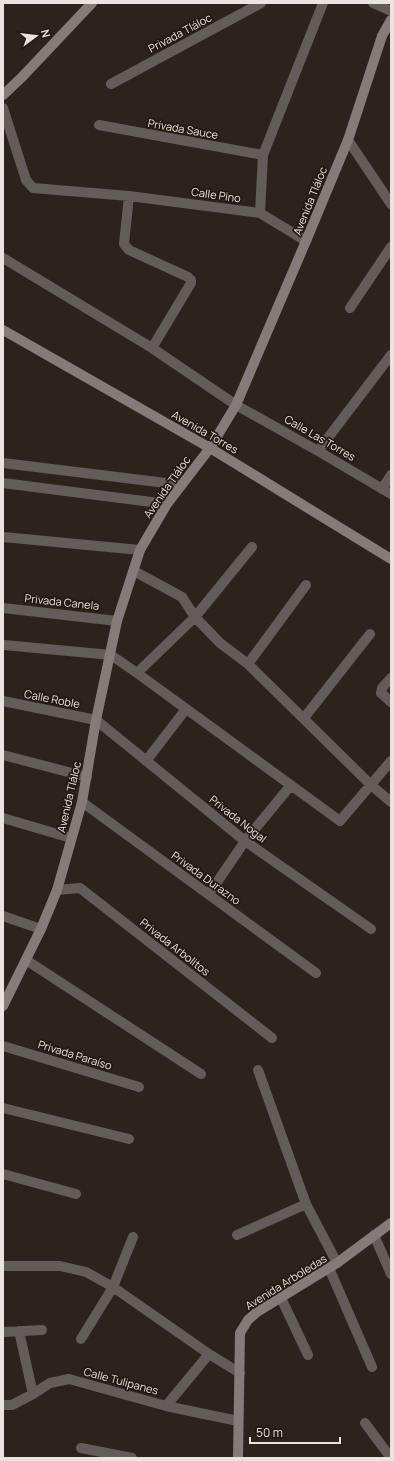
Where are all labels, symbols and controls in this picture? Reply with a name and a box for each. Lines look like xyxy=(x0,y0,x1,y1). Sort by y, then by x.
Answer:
street label: Privada Tláloc xyxy=(145,10,214,56)
north arrow xyxy=(16,16,56,56)
text: N xyxy=(38,28,54,39)
street label: Privada Sauce xyxy=(147,115,220,142)
street label: Avenida Tláloc xyxy=(289,164,330,237)
street label: Calle Pino xyxy=(190,184,242,205)
street label: Avenida Torres xyxy=(169,406,241,457)
street label: Calle Las Torres xyxy=(282,411,359,464)
street label: Avenida Tláloc xyxy=(140,453,194,521)
street label: Privada Canela xyxy=(24,590,100,613)
street label: Calle Roble xyxy=(23,686,82,711)
street label: Avenida Tláloc xyxy=(53,760,84,834)
street label: Privada Nogal xyxy=(207,792,270,846)
street label: Privada Durazno xyxy=(169,847,244,908)
street label: Privada Arbolitos xyxy=(137,915,214,979)
street label: Privada Paraíso xyxy=(36,1036,114,1073)
street label: Avenida Arboledas xyxy=(242,1250,330,1313)
street label: Calle Tulipanes xyxy=(82,1363,160,1398)
scale bar xyxy=(250,1419,340,1445)
text: 50 m xyxy=(256,1424,283,1441)

